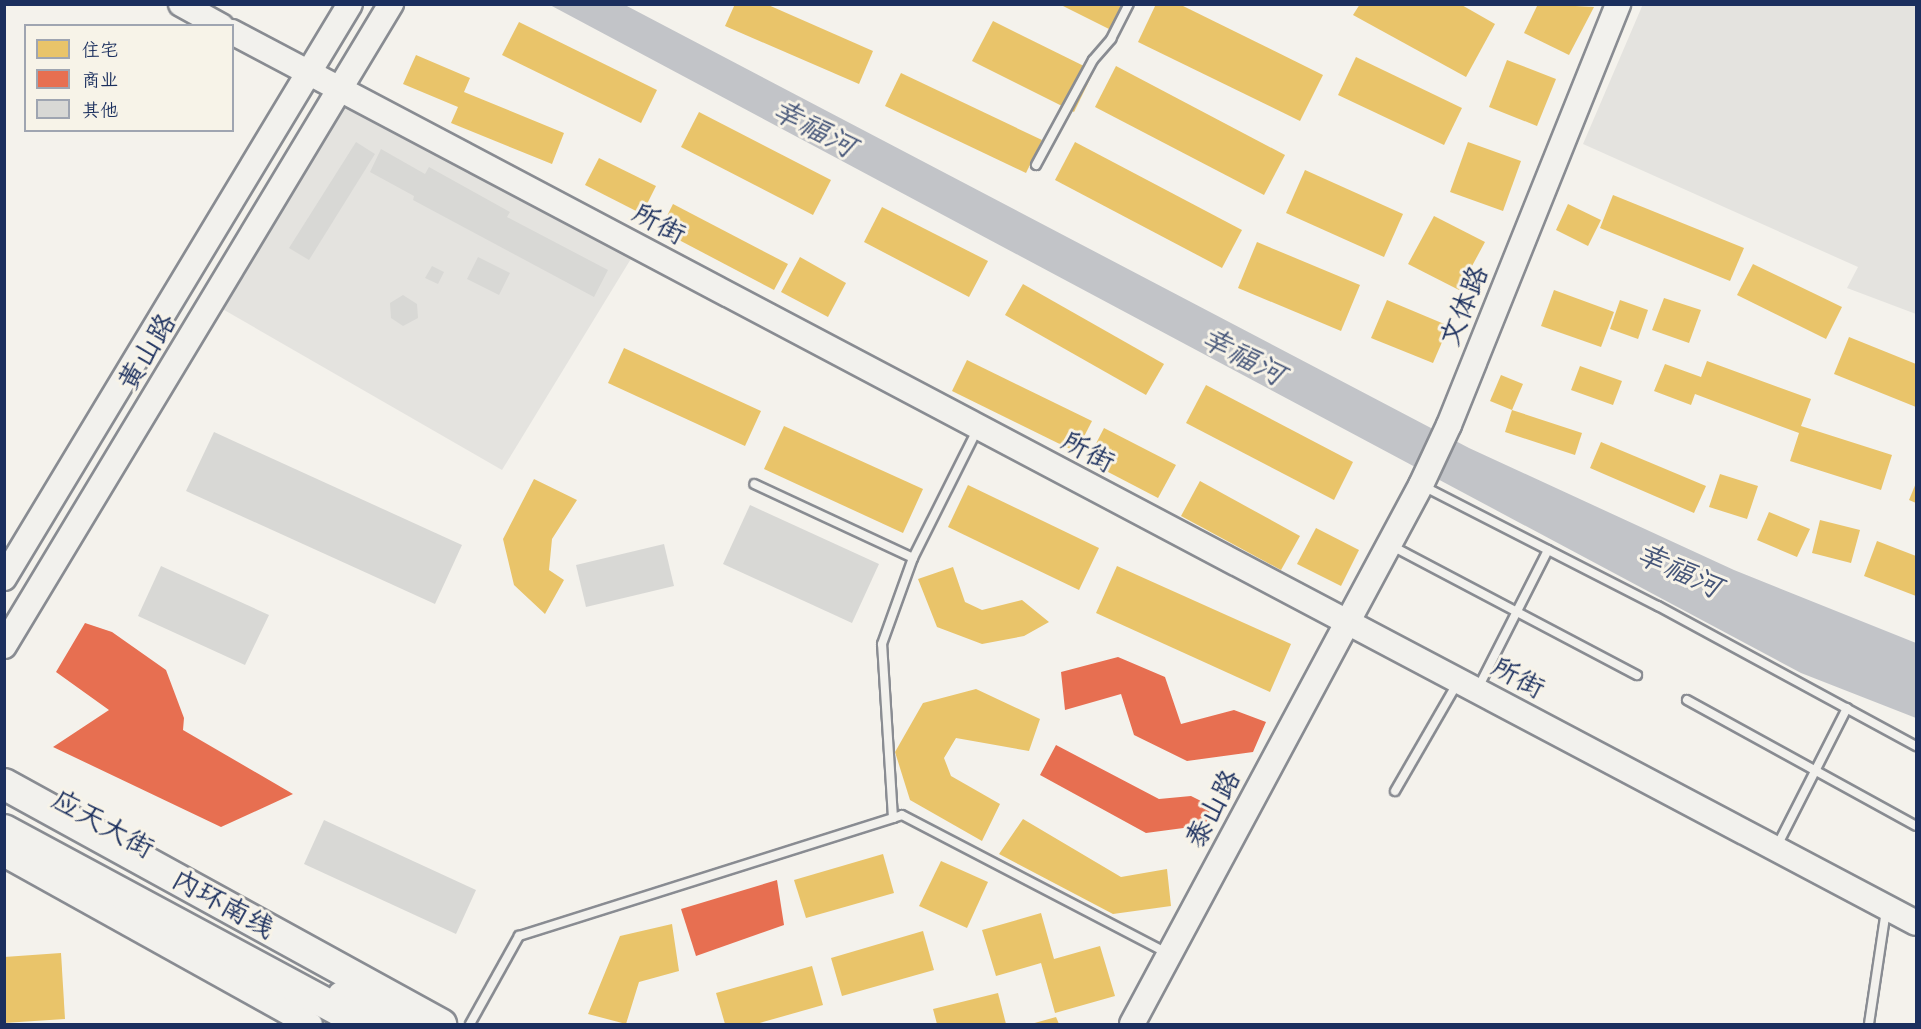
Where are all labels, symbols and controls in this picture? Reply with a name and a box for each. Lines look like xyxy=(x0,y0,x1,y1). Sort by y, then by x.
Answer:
legend xyxy=(24,24,234,132)
text: 住宅 xyxy=(82,39,118,61)
text: 商业 xyxy=(82,69,118,91)
water label: 幸福河 xyxy=(766,91,862,165)
text: 其他 xyxy=(82,99,118,121)
street label: 所街 xyxy=(626,196,692,252)
street label: 文体路 xyxy=(1433,261,1495,351)
street label: 黄山路 xyxy=(111,307,183,397)
water label: 幸福河 xyxy=(1195,319,1291,393)
street label: 所街 xyxy=(1055,424,1121,480)
water label: 幸福河 xyxy=(1631,535,1727,605)
street label: 所街 xyxy=(1485,650,1551,706)
street label: 泰山路 xyxy=(1178,764,1248,854)
street label: 应天大街 xyxy=(46,782,160,866)
street label: 内环南线 xyxy=(166,862,280,946)

